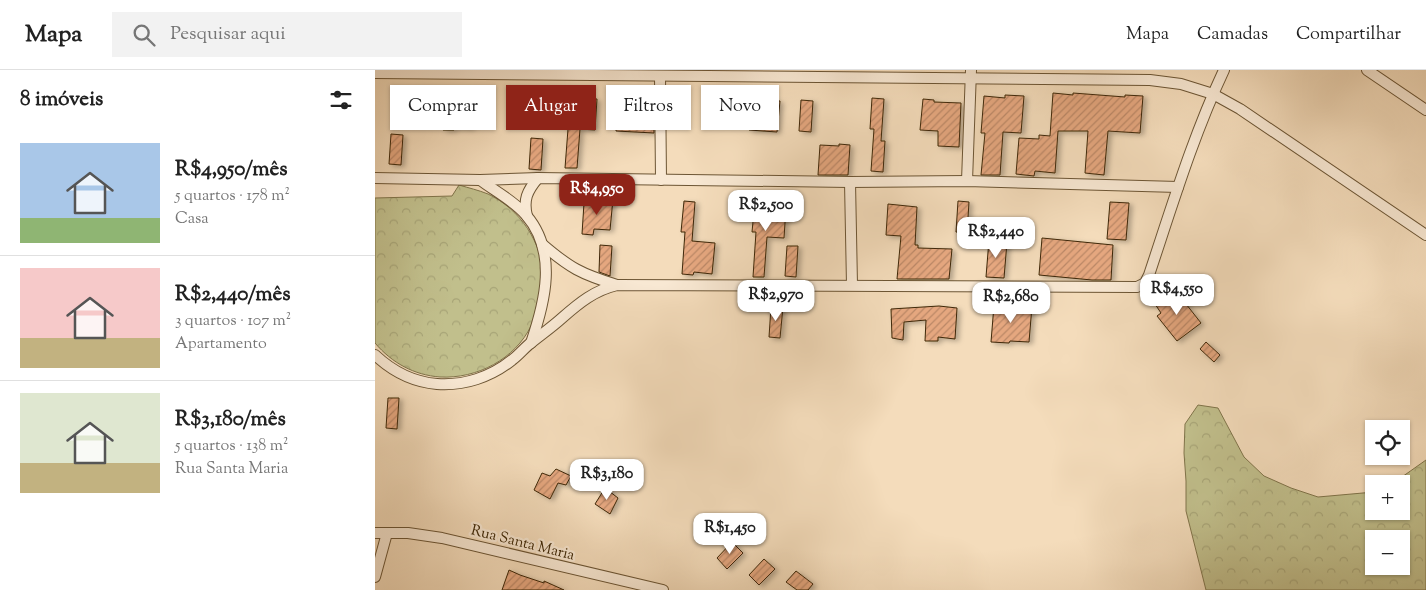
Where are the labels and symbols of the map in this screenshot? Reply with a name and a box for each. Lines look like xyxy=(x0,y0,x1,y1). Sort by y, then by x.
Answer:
pin: R$4,950 xyxy=(551,174,643,216)
pin: R$2,500 xyxy=(720,190,812,232)
pin: R$2,440 xyxy=(950,216,1042,259)
pin: R$4,550 xyxy=(1131,274,1223,316)
pin: R$2,970 xyxy=(730,280,822,322)
pin: R$2,680 xyxy=(965,282,1057,324)
pin: R$3,180 xyxy=(561,458,653,501)
pin: R$1,450 xyxy=(684,512,776,555)
street label: Rua Santa Maria xyxy=(469,520,577,567)

